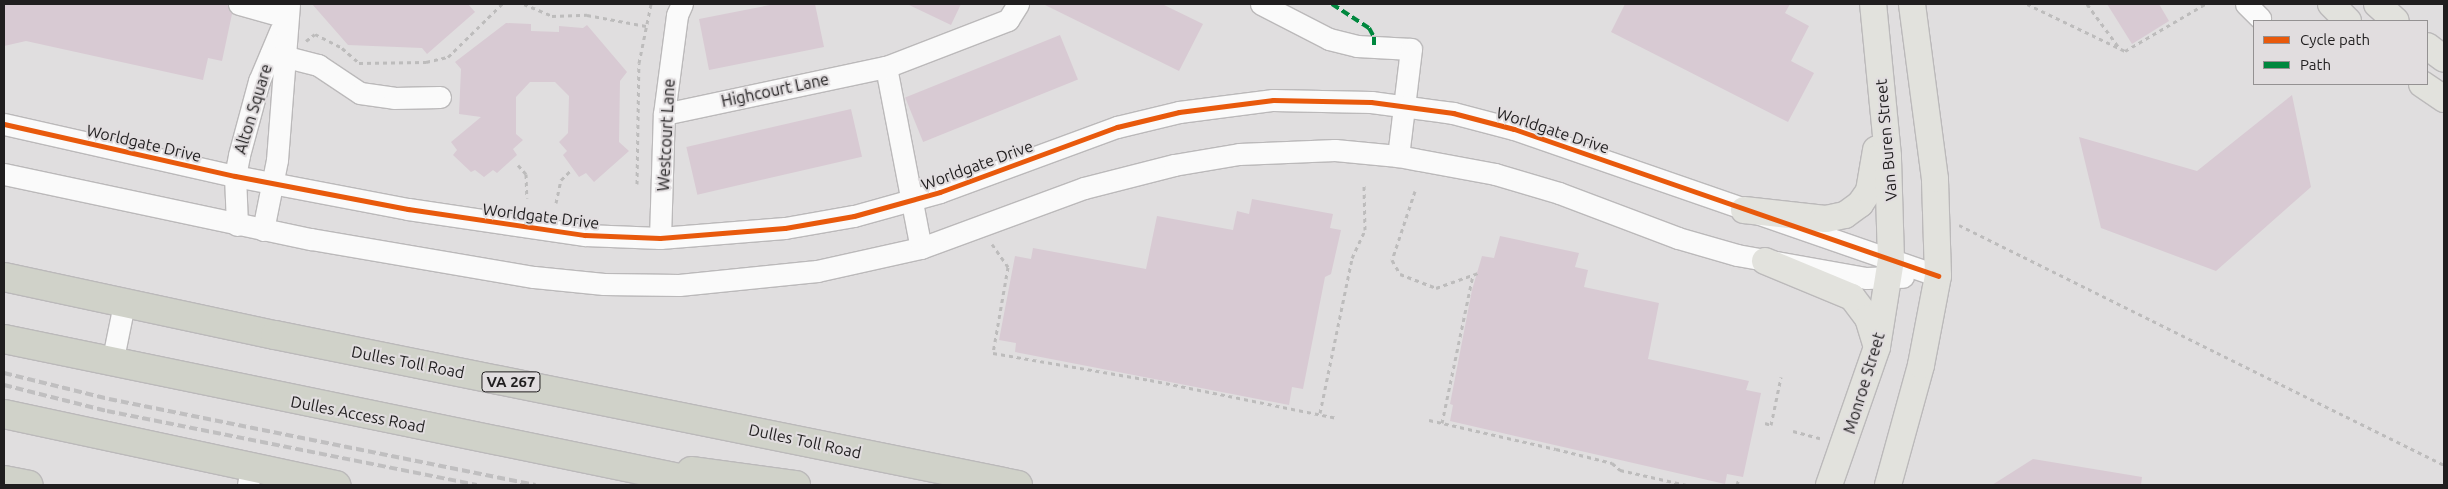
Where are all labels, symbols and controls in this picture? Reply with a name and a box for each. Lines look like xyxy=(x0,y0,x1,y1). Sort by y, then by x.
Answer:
legend xyxy=(2253,20,2428,85)
text: Cycle path xyxy=(2300,31,2370,48)
text: Path xyxy=(2300,56,2331,73)
street label: Alton Square xyxy=(230,62,276,156)
street label: Highcourt Lane xyxy=(719,69,831,111)
street label: Westcourt Lane xyxy=(653,78,679,192)
street label: Van Buren Street xyxy=(1871,78,1901,202)
street label: Worldgate Drive xyxy=(1494,103,1612,157)
street label: Worldgate Drive xyxy=(85,120,203,166)
street label: Worldgate Drive xyxy=(918,136,1036,194)
street label: Worldgate Drive xyxy=(482,199,600,233)
street label: Monroe Street xyxy=(1839,330,1889,436)
street label: Dulles Toll Road xyxy=(350,342,466,382)
road number: VA 267 xyxy=(481,370,541,394)
street label: Dulles Access Road xyxy=(289,392,427,436)
street label: Dulles Toll Road xyxy=(747,420,863,462)

